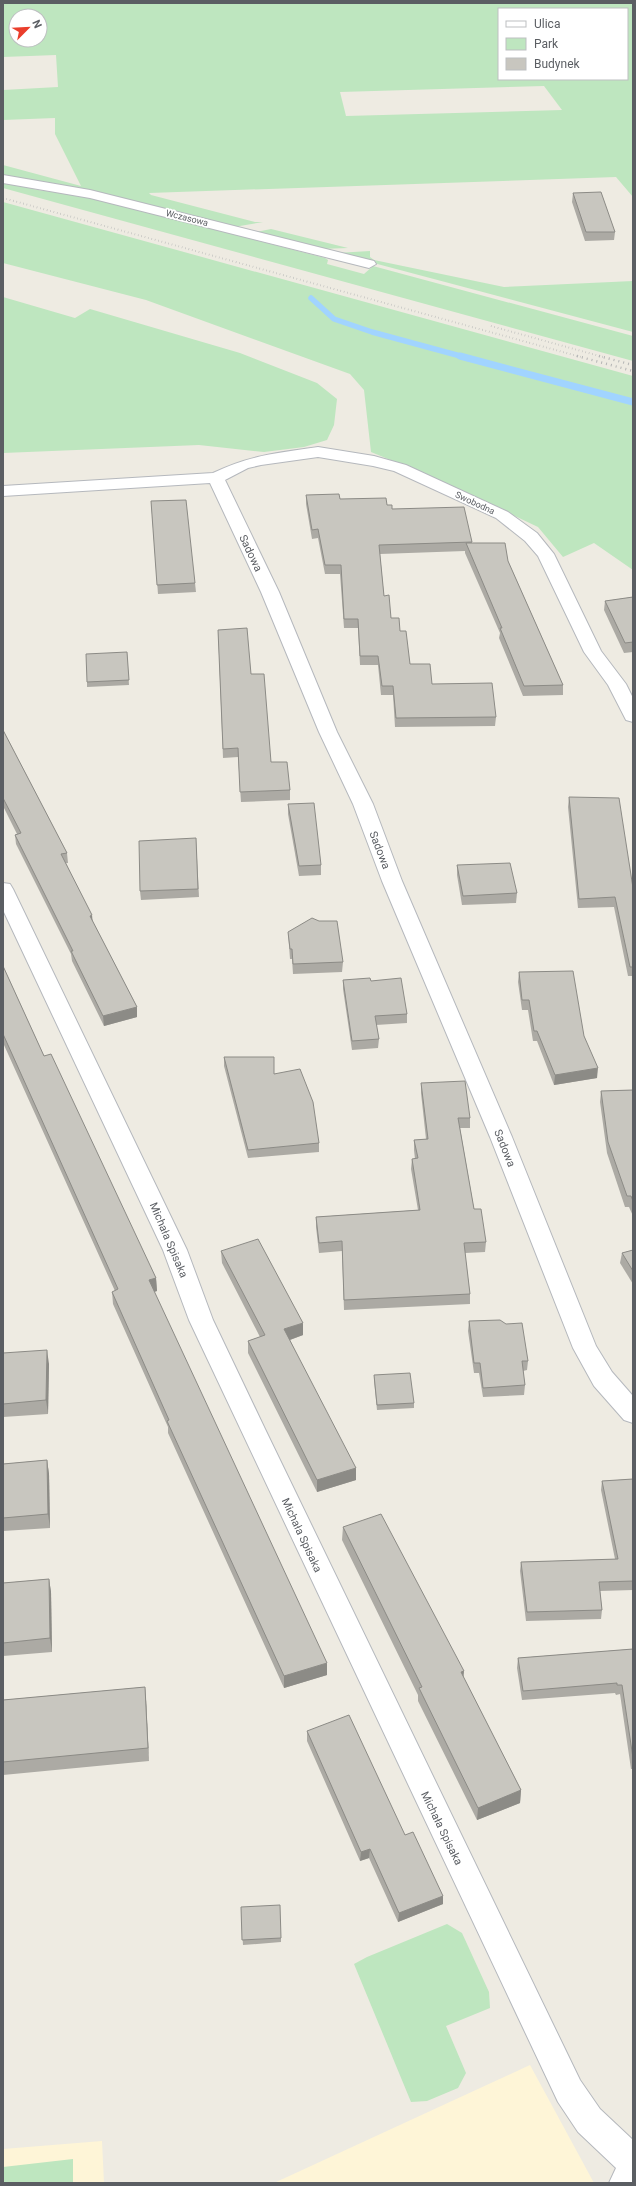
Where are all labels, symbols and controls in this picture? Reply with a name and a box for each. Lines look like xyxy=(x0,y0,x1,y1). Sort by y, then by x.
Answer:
north arrow xyxy=(8,8,48,48)
legend xyxy=(498,8,628,80)
text: Ulica xyxy=(534,17,560,31)
text: N xyxy=(29,18,44,31)
text: Park xyxy=(534,37,559,51)
text: Budynek xyxy=(534,57,581,71)
street label: Wczasowa xyxy=(165,208,209,228)
street label: Swobodna xyxy=(454,490,496,517)
street label: Sadowa xyxy=(236,533,265,574)
street label: Sadowa xyxy=(366,830,393,871)
street label: Sadowa xyxy=(491,1128,518,1169)
street label: Michała Spisaka xyxy=(147,1201,190,1280)
street label: Michała Spisaka xyxy=(279,1496,324,1574)
street label: Michała Spisaka xyxy=(418,1789,465,1867)

